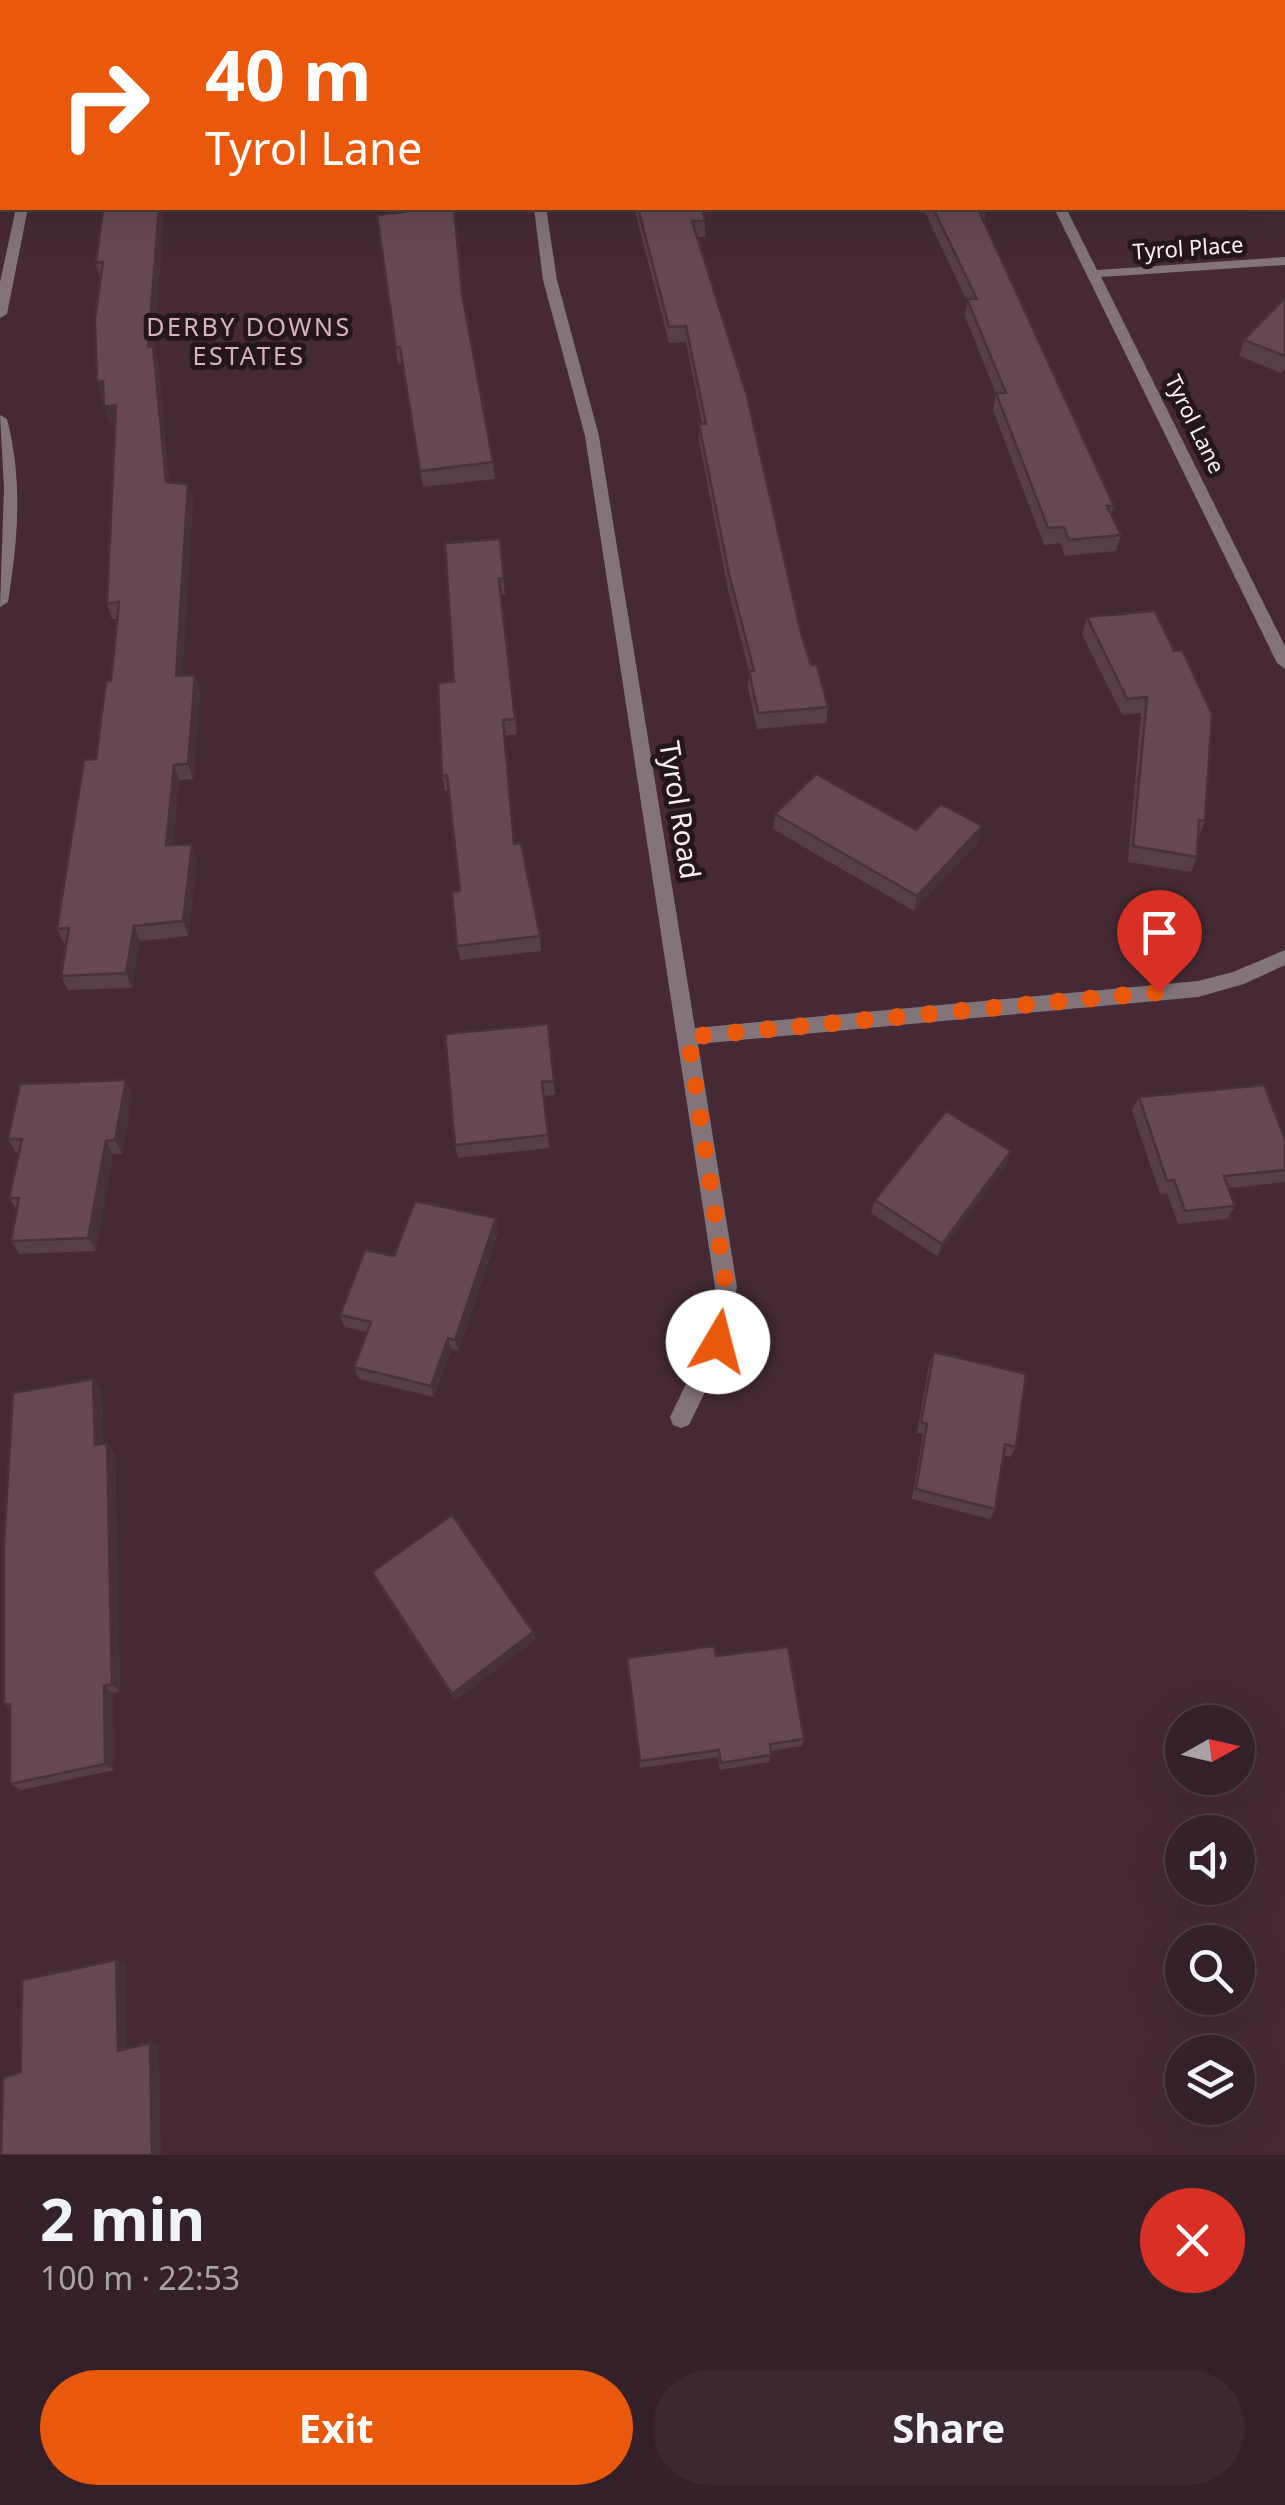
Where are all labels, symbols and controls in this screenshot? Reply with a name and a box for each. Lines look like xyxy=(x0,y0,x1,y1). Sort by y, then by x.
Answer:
text: 40 m xyxy=(205,26,372,122)
icon: right xyxy=(40,40,170,170)
text: Tyrol Lane xyxy=(205,117,422,178)
street label: Tyrol Place xyxy=(1132,228,1244,266)
district label: DERBY DOWNS ESTATES xyxy=(146,309,352,372)
street label: Tyrol Lane xyxy=(1159,369,1233,478)
street label: Tyrol Road xyxy=(651,738,711,881)
pin xyxy=(1117,890,1202,993)
icon: arrive xyxy=(1132,905,1187,960)
position arrow xyxy=(666,1290,770,1394)
north arrow xyxy=(1165,1705,1255,1795)
map controls xyxy=(1165,1705,1255,2125)
button: sound xyxy=(1165,1815,1255,1905)
button: search xyxy=(1165,1925,1255,2015)
button: layers xyxy=(1165,2035,1255,2125)
text: 2 min xyxy=(40,2177,205,2259)
button: close xyxy=(1140,2188,1245,2293)
text: 100 m · 22:53 xyxy=(40,2256,240,2299)
button: Exit xyxy=(40,2370,633,2485)
button: Share xyxy=(653,2370,1245,2485)

